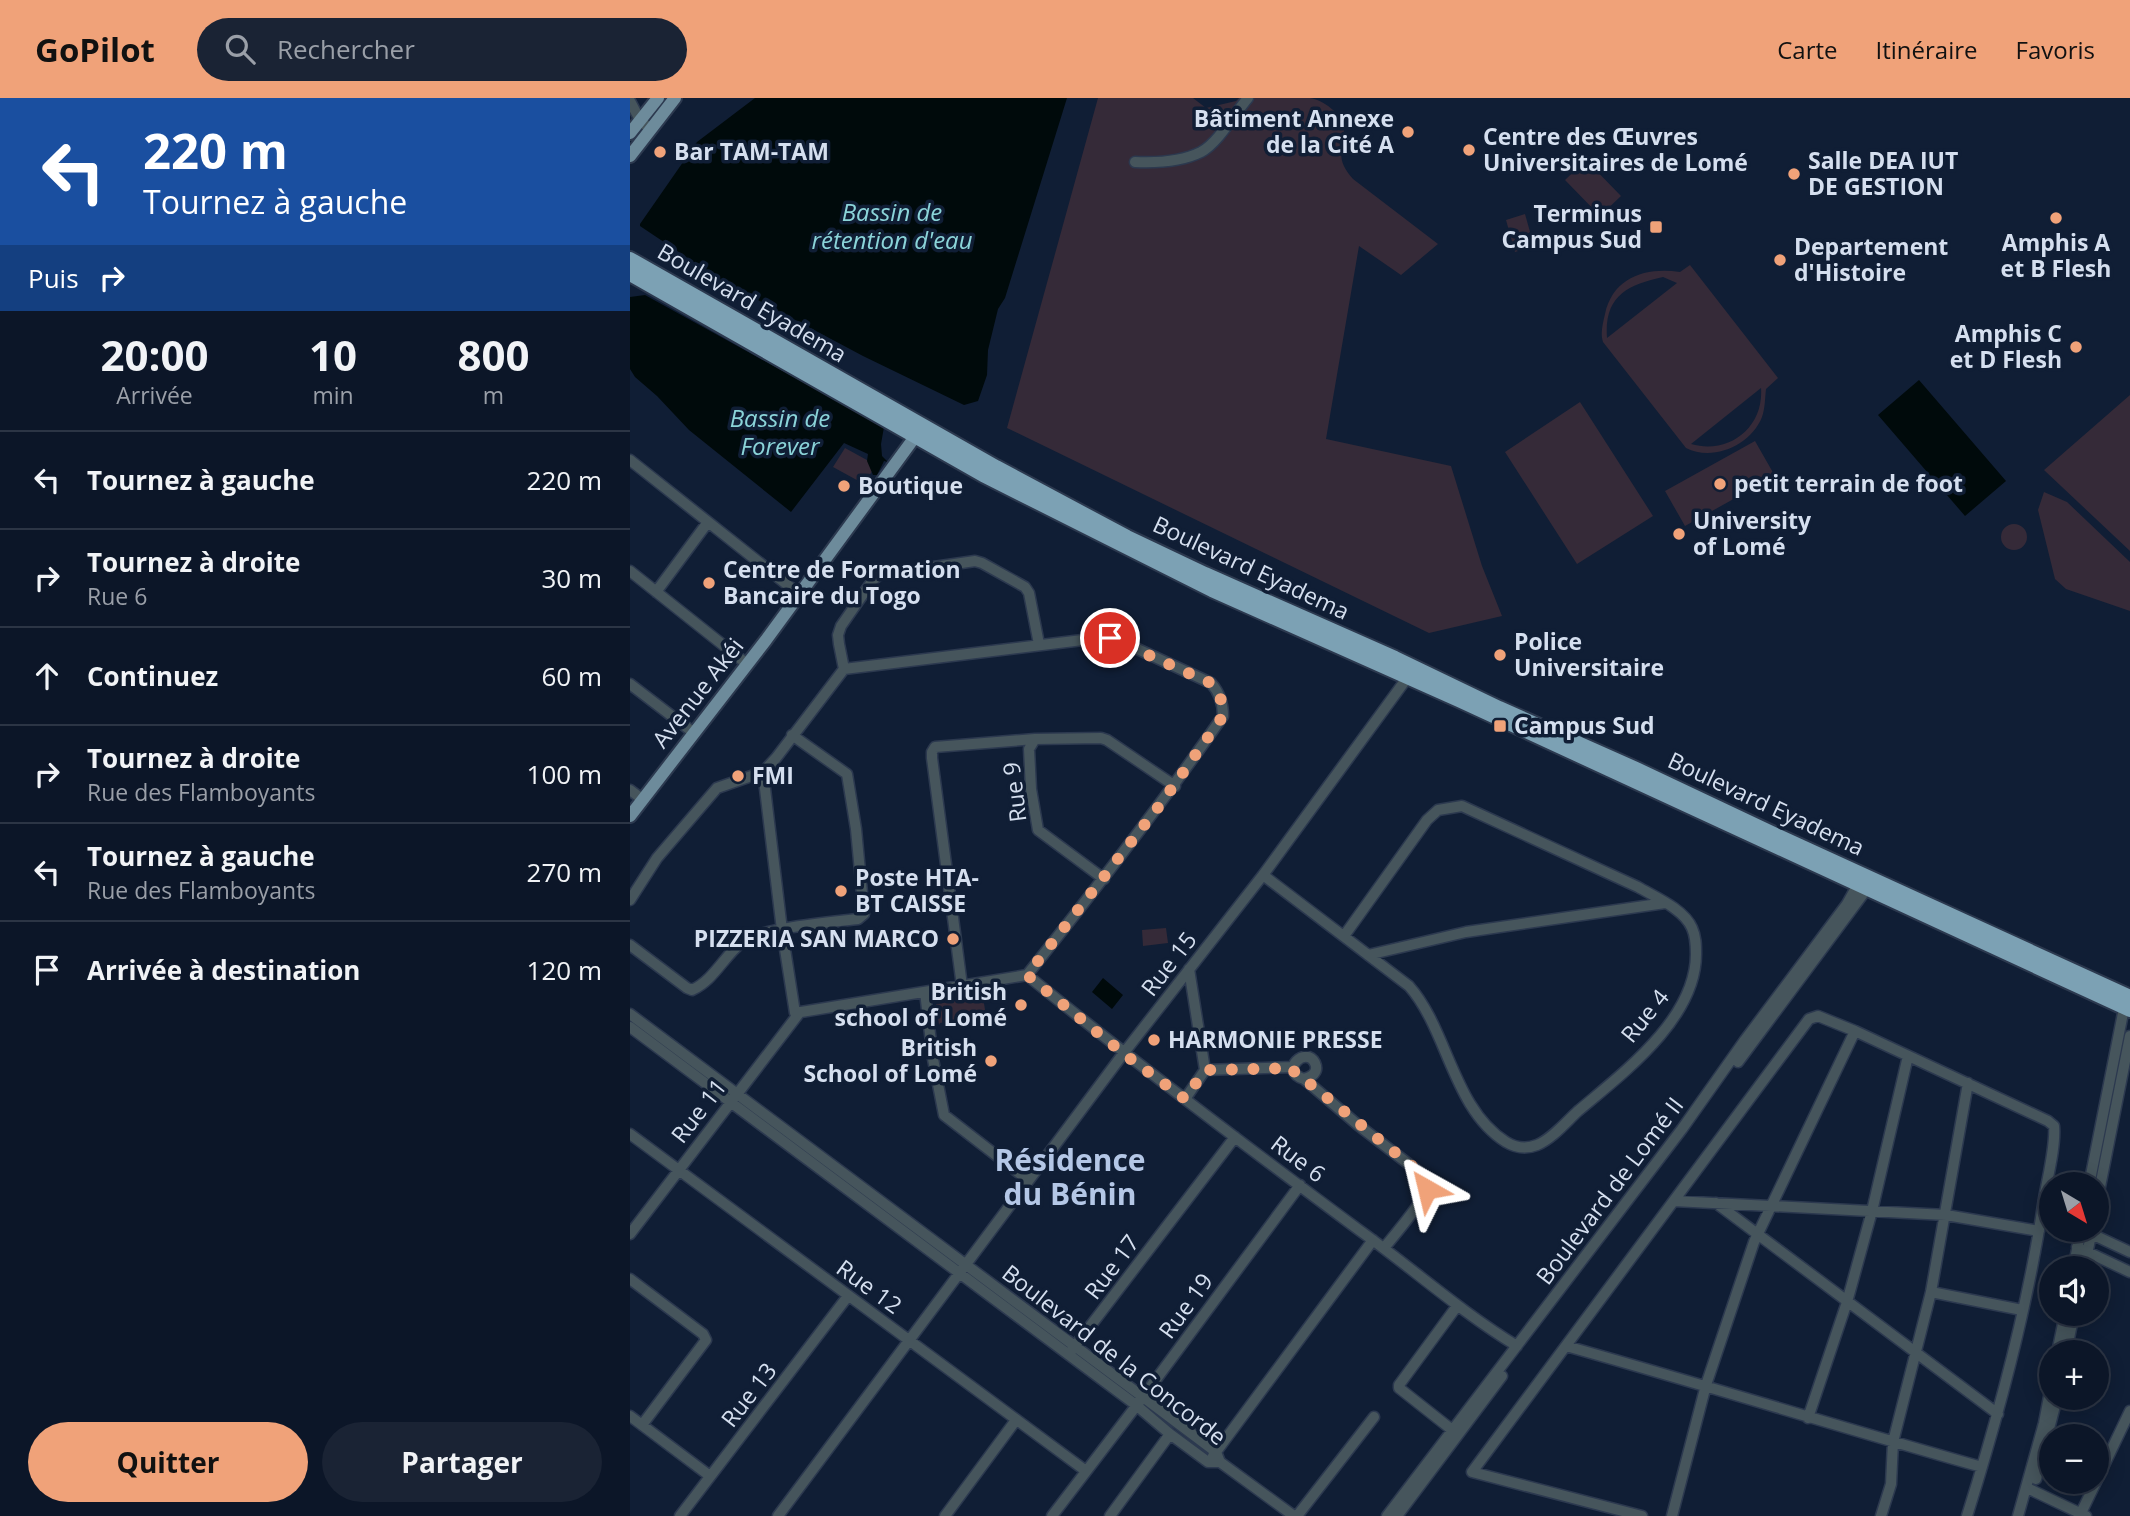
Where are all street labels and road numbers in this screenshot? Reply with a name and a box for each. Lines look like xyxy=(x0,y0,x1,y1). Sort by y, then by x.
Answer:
street label: Boulevard Eyadema xyxy=(652,235,853,369)
street label: Boulevard Eyadema xyxy=(1148,508,1355,627)
street label: Avenue Akéi xyxy=(644,631,750,754)
street label: Boulevard Eyadema xyxy=(1663,744,1870,863)
street label: Rue 9 xyxy=(994,760,1034,824)
street label: Rue 15 xyxy=(1133,925,1203,1002)
street label: Rue 4 xyxy=(1613,982,1676,1049)
street label: Rue 11 xyxy=(663,1072,733,1149)
street label: Boulevard de Lomé II xyxy=(1528,1090,1690,1291)
street label: Rue 6 xyxy=(1265,1127,1332,1189)
street label: Rue 17 xyxy=(1076,1227,1146,1305)
street label: Rue 12 xyxy=(830,1252,909,1321)
street label: Boulevard de la Concorde xyxy=(996,1257,1233,1452)
street label: Rue 19 xyxy=(1151,1266,1220,1345)
street label: Rue 13 xyxy=(713,1356,783,1433)

